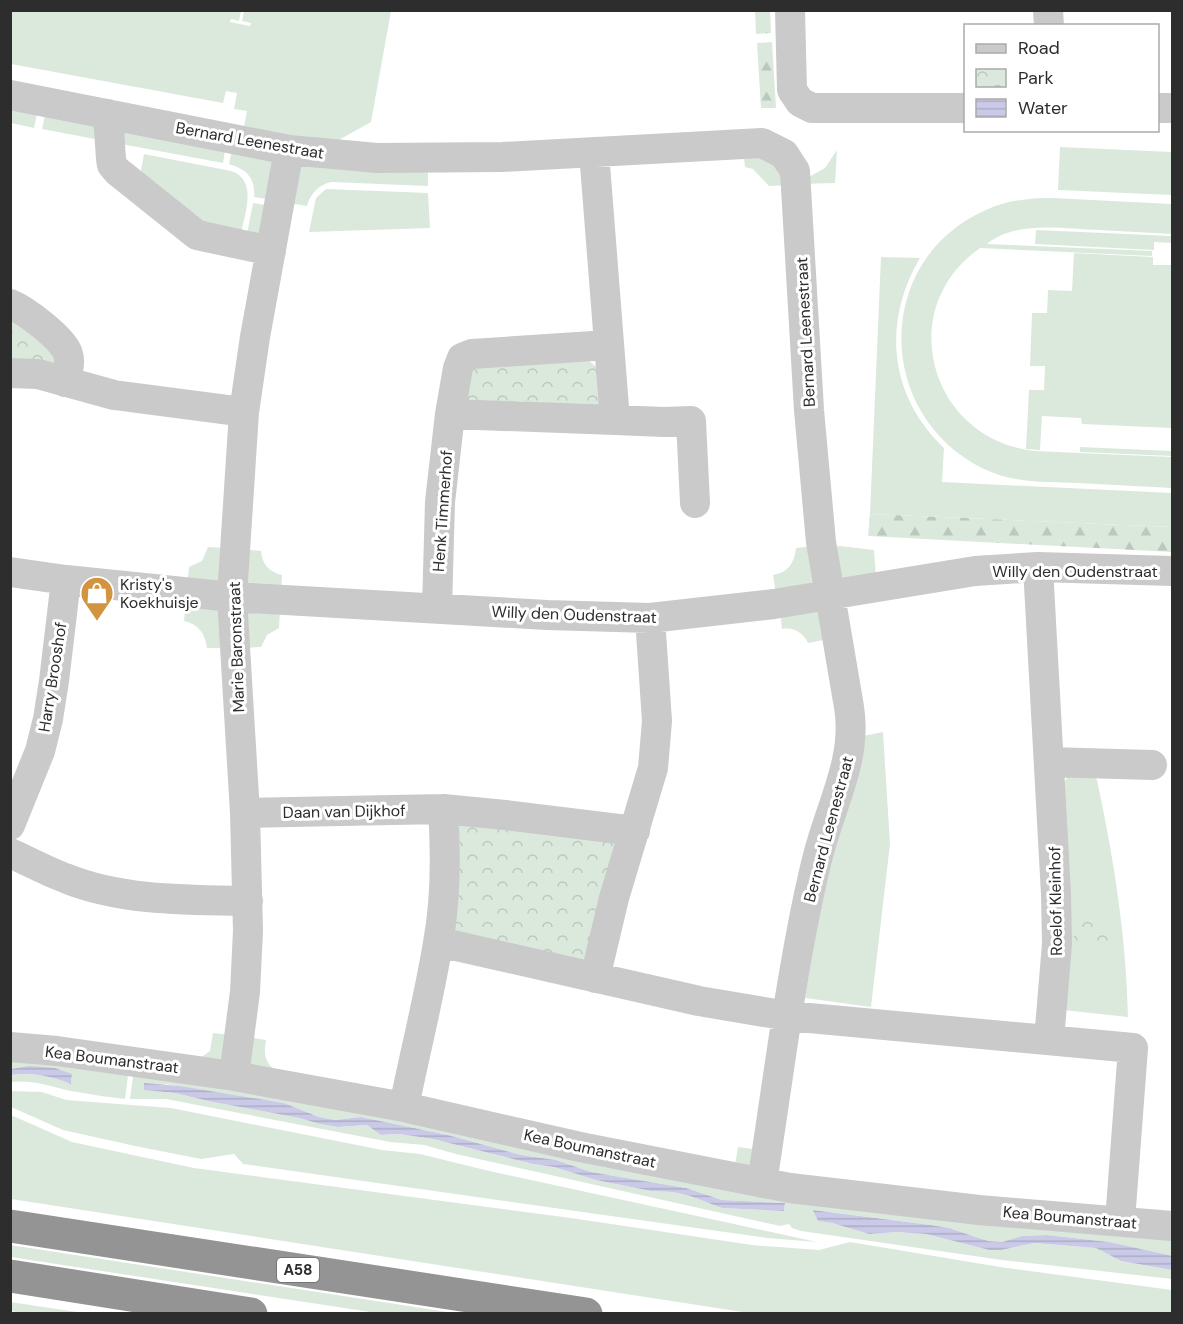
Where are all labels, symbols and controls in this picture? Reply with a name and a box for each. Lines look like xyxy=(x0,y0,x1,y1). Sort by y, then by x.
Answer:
legend xyxy=(964,24,1159,132)
text: Road xyxy=(1018,36,1060,60)
text: Park xyxy=(1018,66,1054,90)
text: Water xyxy=(1018,96,1068,120)
street label: Bernard Leenestraat xyxy=(174,117,326,164)
street label: Bernard Leenestraat xyxy=(791,256,820,408)
street label: Henk Timmerhof xyxy=(428,449,457,573)
street label: Willy den Oudenstraat xyxy=(992,561,1158,582)
place label: Kristy's Koekhuisje xyxy=(120,574,199,613)
shop icon: Kristy's Koekhuisje xyxy=(79,575,115,622)
street label: Marie Baronstraat xyxy=(224,581,249,713)
street label: Willy den Oudenstraat xyxy=(491,601,657,628)
street label: Harry Brooshof xyxy=(33,621,72,734)
street label: Bernard Leenestraat xyxy=(799,754,858,904)
street label: Daan van Dijkhof xyxy=(282,800,406,823)
street label: Roelof Kleinhof xyxy=(1044,846,1067,956)
street label: Kea Boumanstraat xyxy=(44,1041,180,1078)
street label: Kea Boumanstraat xyxy=(522,1124,658,1173)
street label: Kea Boumanstraat xyxy=(1002,1201,1138,1234)
road number: A58 xyxy=(277,1258,319,1282)

